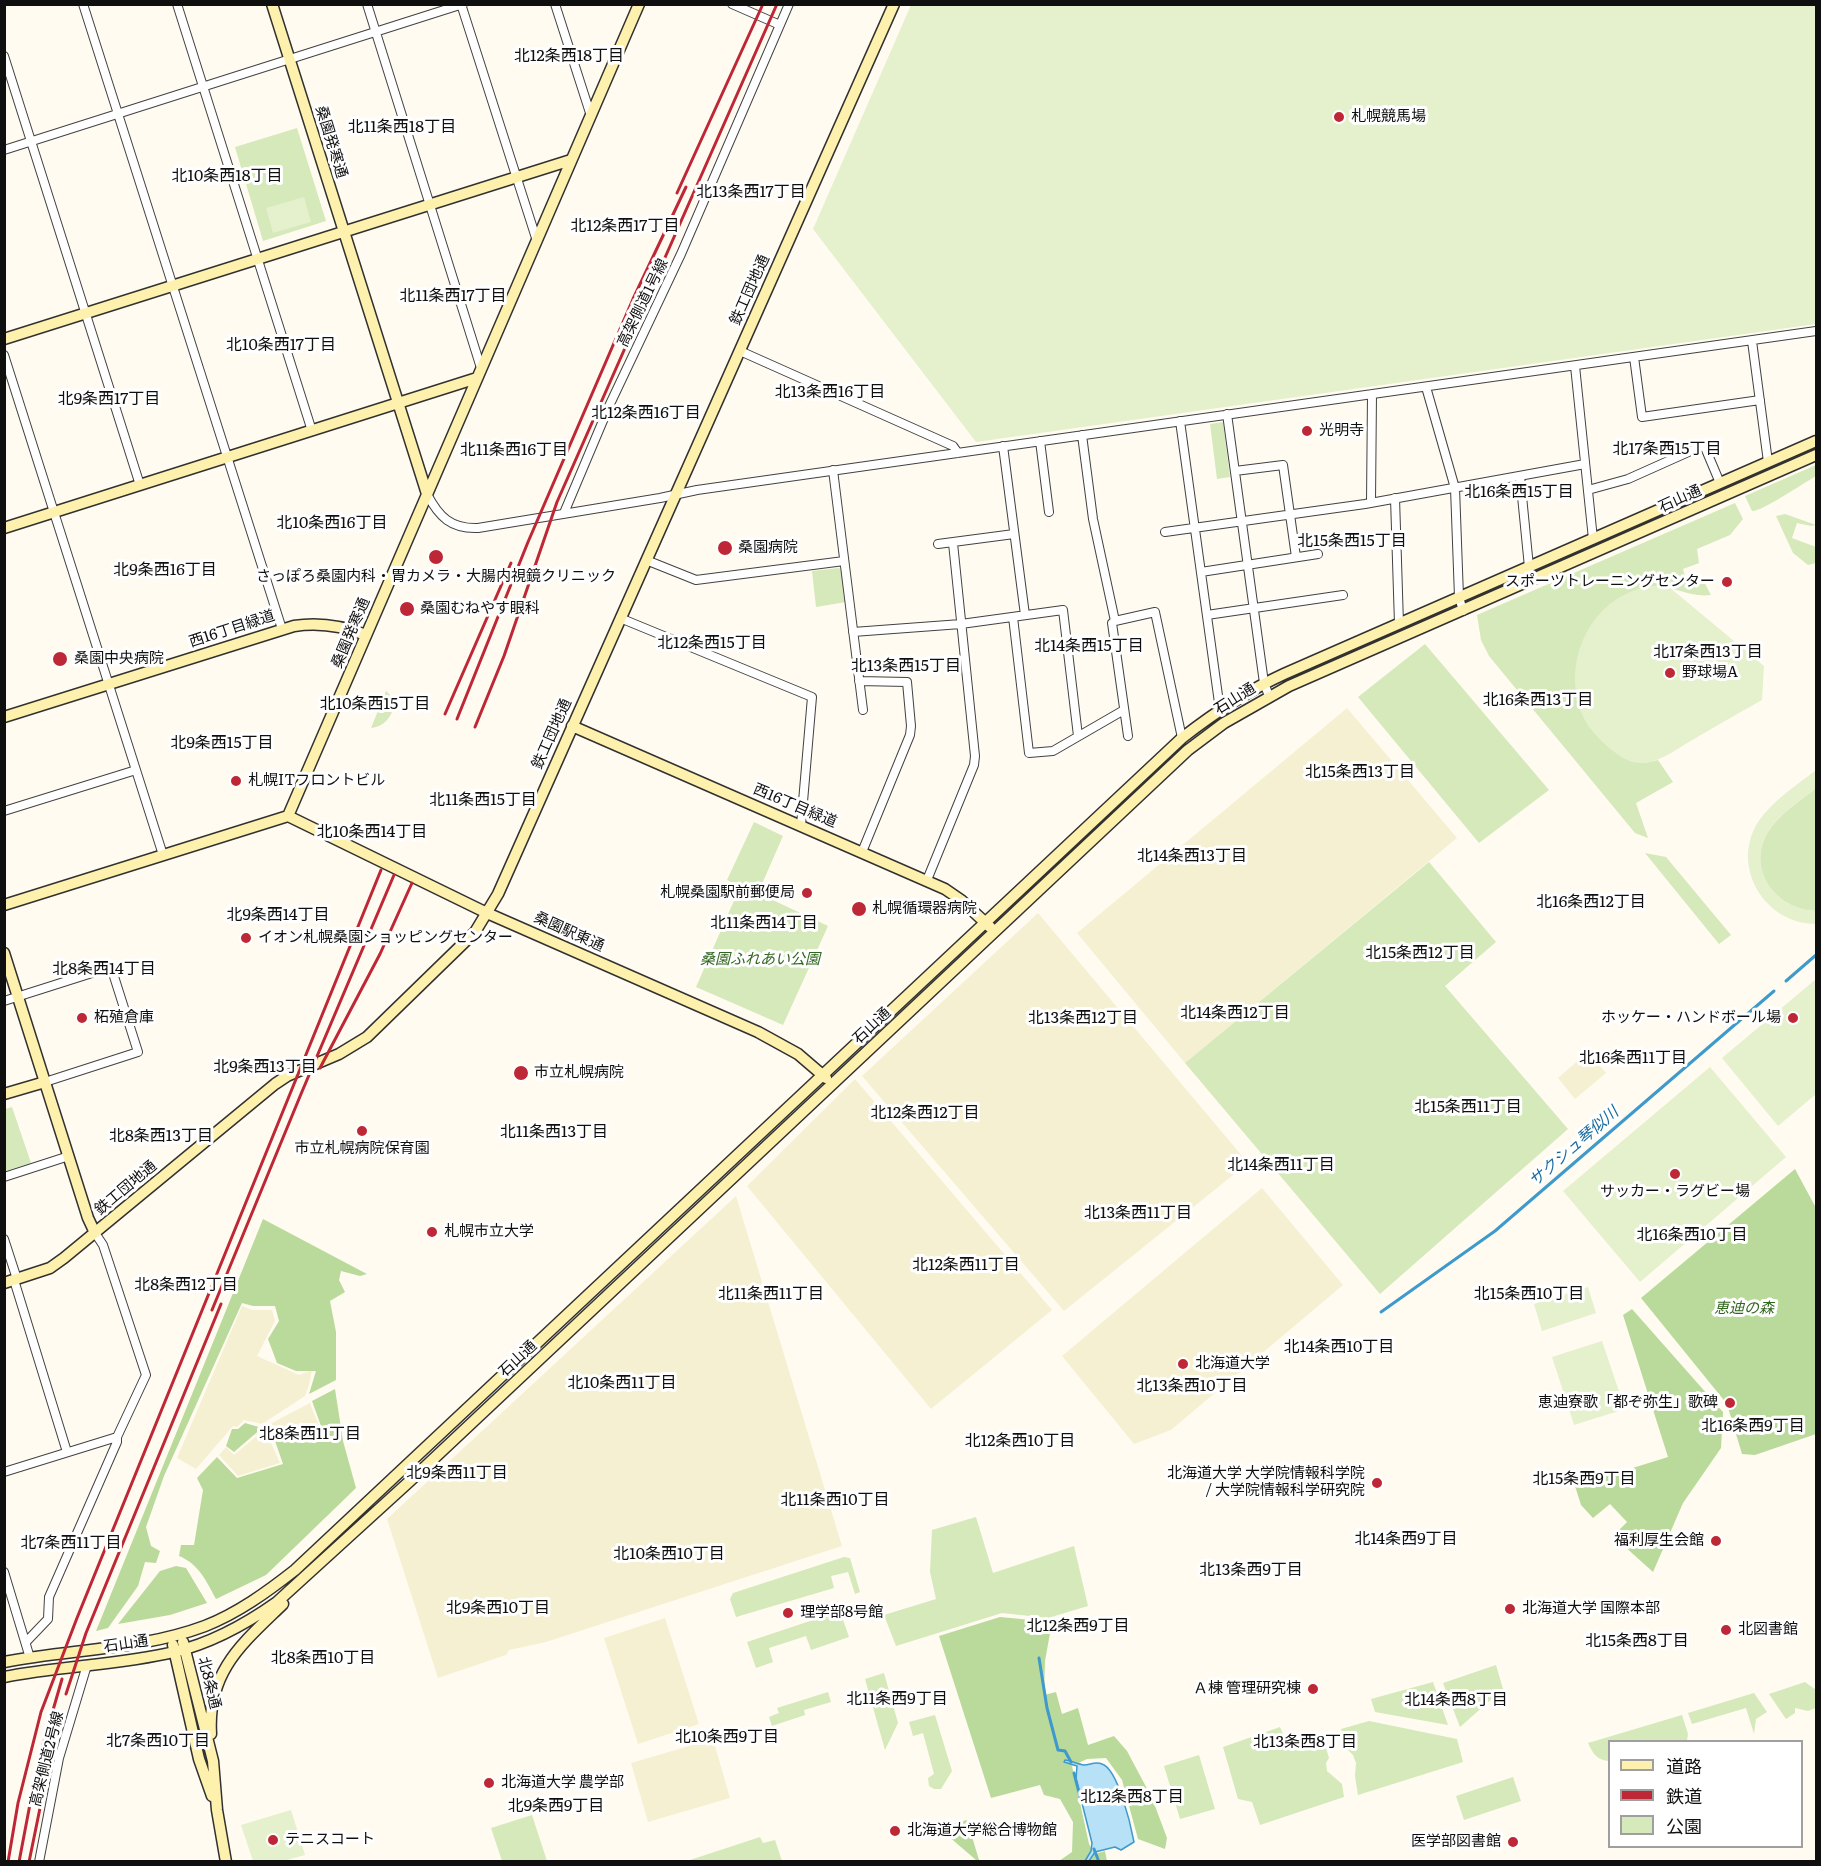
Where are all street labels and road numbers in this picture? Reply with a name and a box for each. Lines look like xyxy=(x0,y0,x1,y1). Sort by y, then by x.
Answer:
street label: 桑園発寒通 xyxy=(311,104,351,180)
street label: 鉄工団地通 xyxy=(727,252,773,328)
street label: 高架側道1号線 xyxy=(614,256,672,350)
street label: 石山通 xyxy=(1656,482,1704,516)
street label: 桑園発寒通 xyxy=(328,595,374,671)
street label: 西16丁目緑道 xyxy=(187,607,277,651)
street label: 石山通 xyxy=(1211,679,1259,719)
street label: 鉄工団地通 xyxy=(529,696,575,772)
street label: 西16丁目緑道 xyxy=(750,780,840,832)
street label: 桑園駅東通 xyxy=(531,909,607,955)
street label: 石山通 xyxy=(849,1004,895,1048)
street label: 鉄工団地通 xyxy=(91,1157,161,1219)
street label: 石山通 xyxy=(495,1337,541,1381)
street label: 石山通 xyxy=(102,1632,150,1656)
street label: 北8条通 xyxy=(194,1655,224,1711)
street label: 高架側道2号線 xyxy=(26,1709,68,1809)

